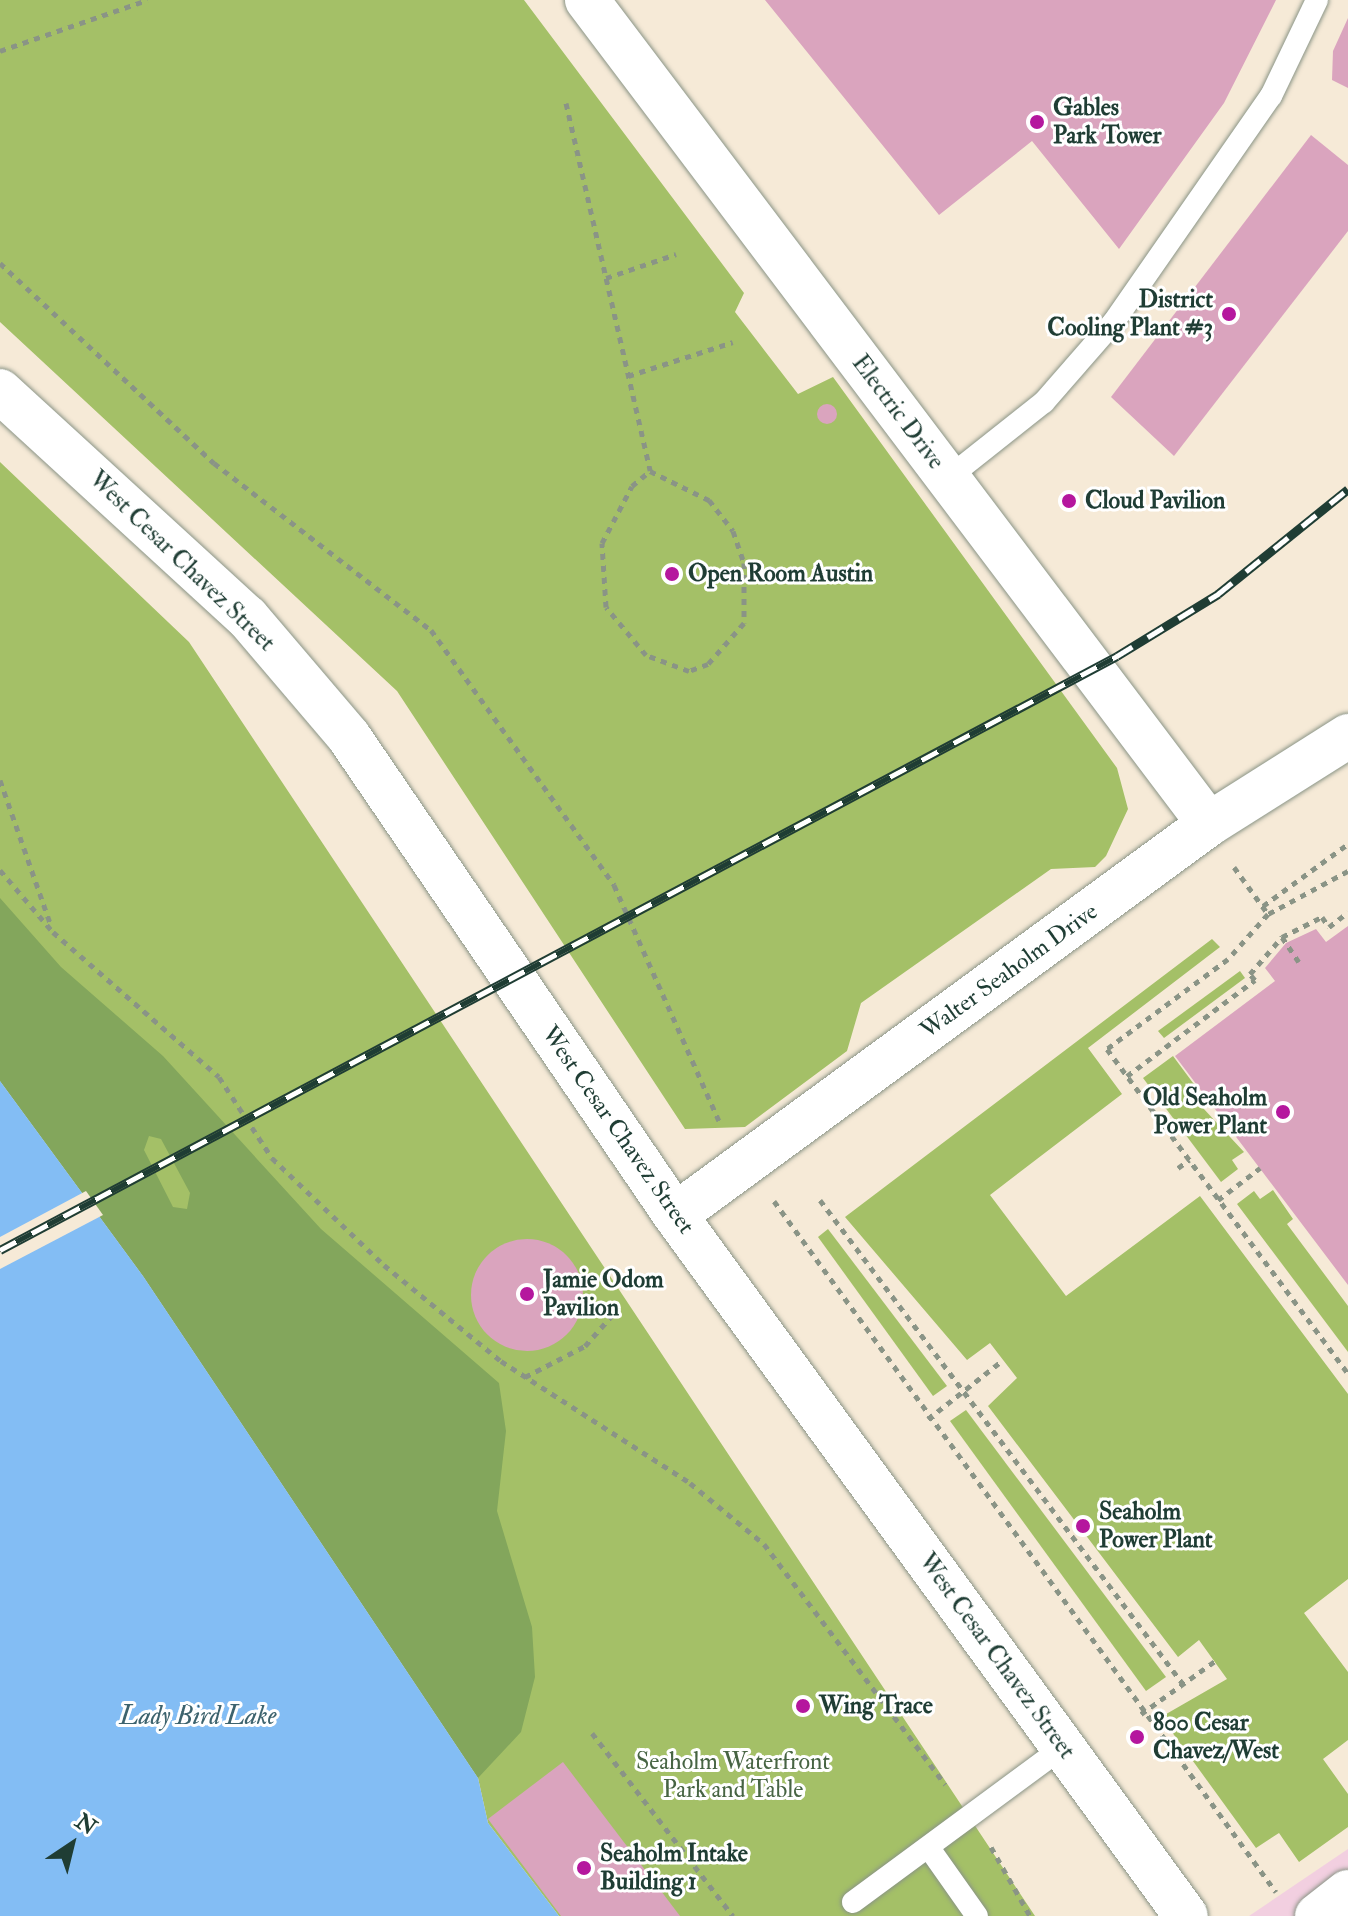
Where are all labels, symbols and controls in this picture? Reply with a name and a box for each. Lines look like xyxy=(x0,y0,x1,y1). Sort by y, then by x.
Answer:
place label: Gables Park Tower xyxy=(1053,94,1161,150)
marker: Gables Park Tower xyxy=(1028,113,1046,131)
place label: District Cooling Plant #3 xyxy=(1047,286,1213,342)
marker: District Cooling Plant #3 xyxy=(1220,305,1238,323)
street label: Electric Drive xyxy=(846,349,950,475)
street label: West Cesar Chavez Street xyxy=(83,465,281,657)
place label: Cloud Pavilion xyxy=(1085,487,1225,515)
marker: Cloud Pavilion xyxy=(1060,492,1078,510)
place label: Open Room Austin xyxy=(688,560,873,588)
marker: Open Room Austin xyxy=(663,565,681,583)
street label: Walter Seaholm Drive xyxy=(915,897,1103,1045)
street label: West Cesar Chavez Street xyxy=(535,1020,701,1240)
place label: Old Seaholm Power Plant xyxy=(1143,1084,1267,1140)
marker: Old Seaholm Power Plant xyxy=(1274,1103,1292,1121)
place label: Jamie Odom Pavilion xyxy=(543,1266,664,1322)
marker: Jamie Odom Pavilion xyxy=(518,1285,536,1303)
place label: Seaholm Power Plant xyxy=(1099,1498,1213,1554)
marker: Seaholm Power Plant xyxy=(1074,1517,1092,1535)
street label: West Cesar Chavez Street xyxy=(913,1547,1081,1765)
place label: Wing Trace xyxy=(819,1692,933,1720)
marker: Wing Trace xyxy=(794,1697,812,1715)
water label: Lady Bird Lake xyxy=(120,1701,276,1733)
place label: 800 Cesar Chavez/West xyxy=(1153,1709,1279,1765)
marker: 800 Cesar Chavez/West xyxy=(1128,1728,1146,1746)
park label: Seaholm Waterfront Park and Table xyxy=(636,1748,830,1804)
north arrow xyxy=(32,1804,112,1884)
text: N xyxy=(70,1807,102,1841)
place label: Seaholm Intake Building 1 xyxy=(600,1840,748,1896)
marker: Seaholm Intake Building 1 xyxy=(575,1859,593,1877)

